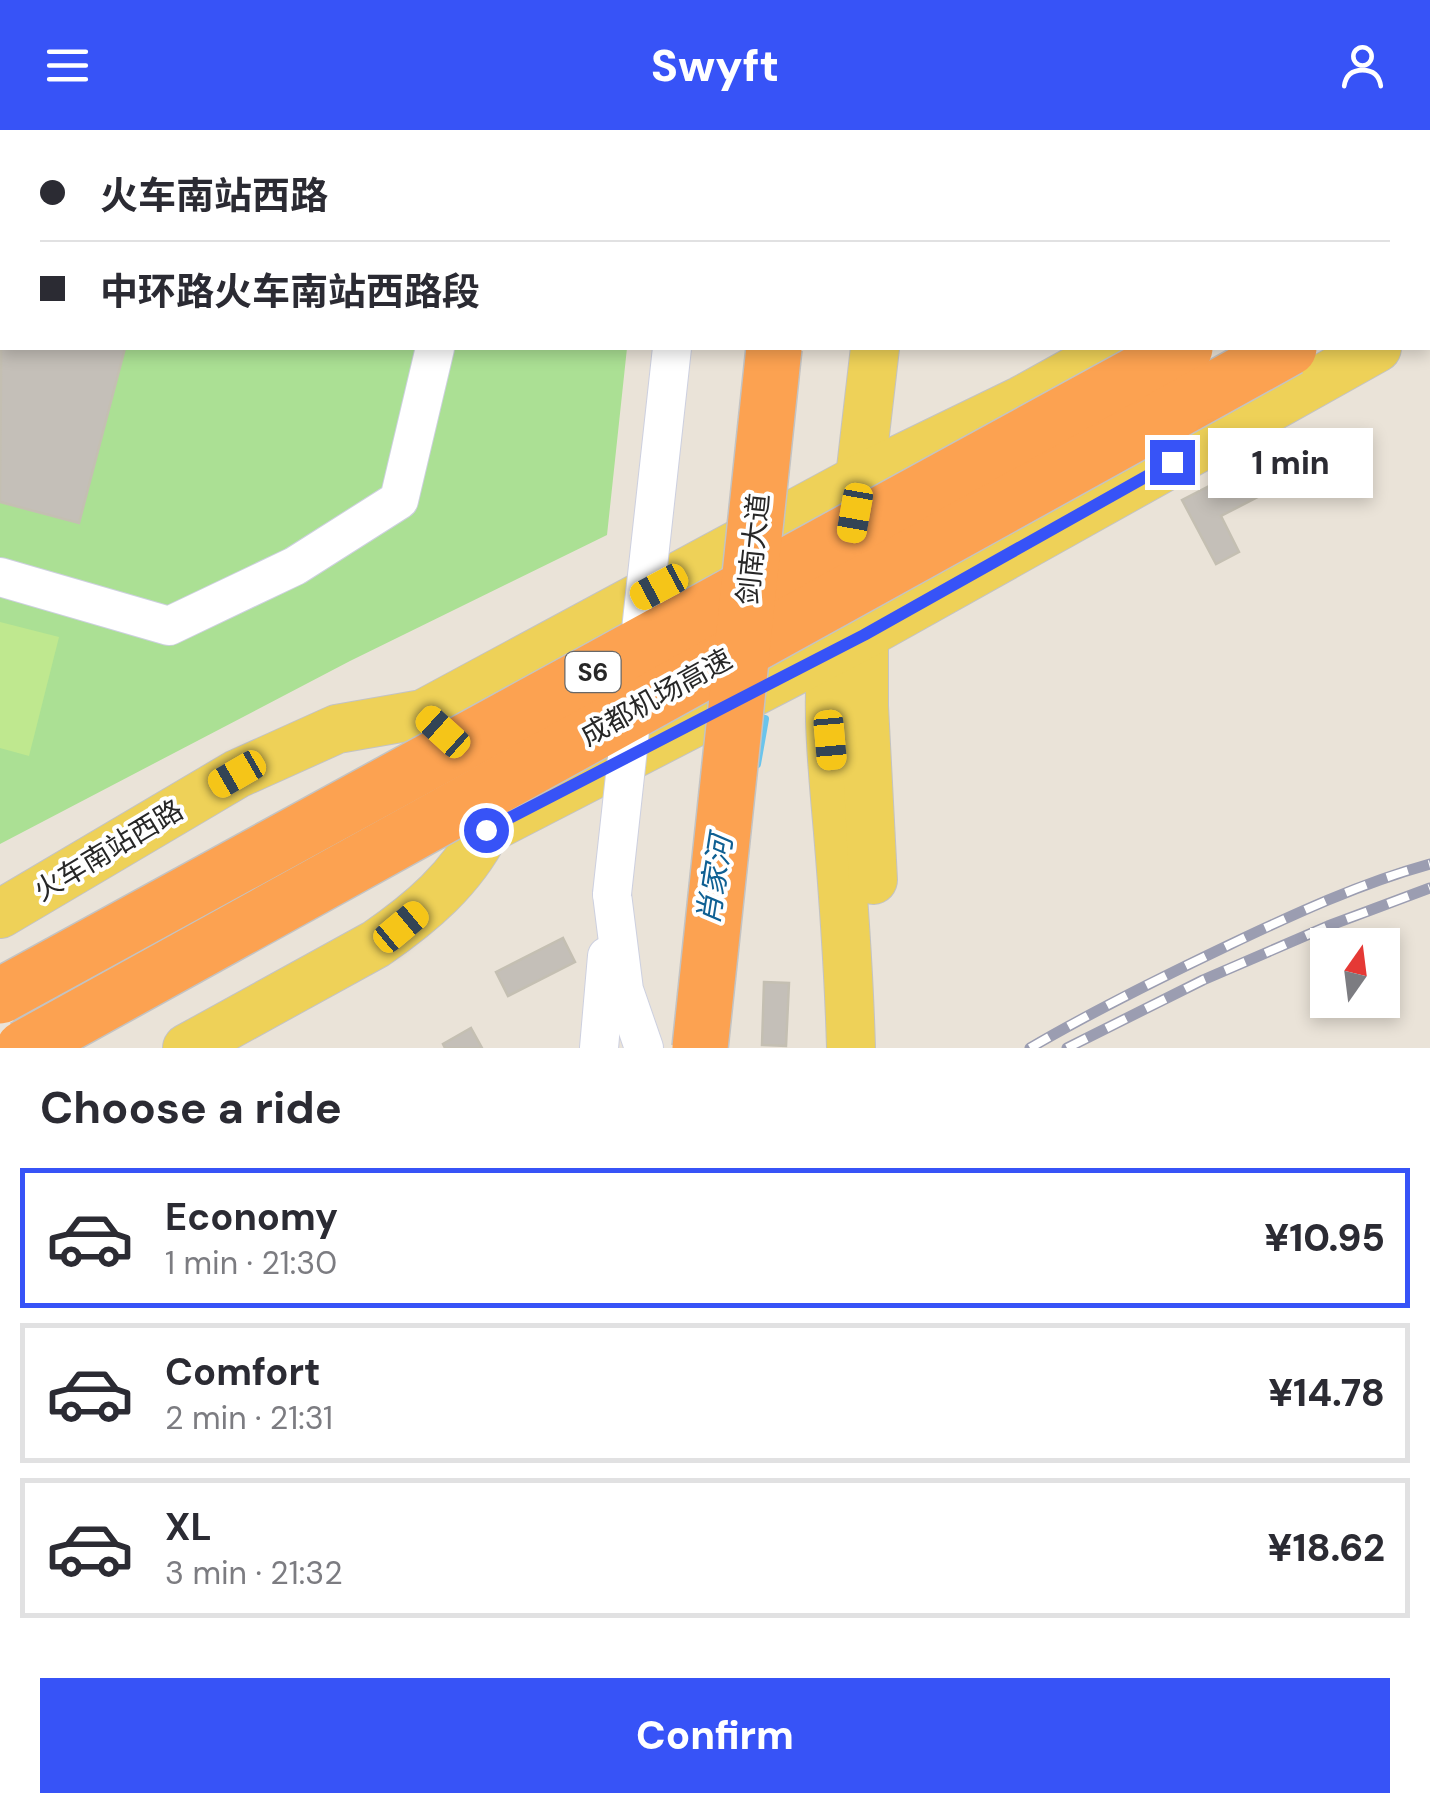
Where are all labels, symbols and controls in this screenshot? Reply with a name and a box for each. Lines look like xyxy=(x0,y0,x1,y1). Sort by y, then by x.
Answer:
text: Swyft xyxy=(651,36,779,95)
icon: menu xyxy=(40,38,95,93)
icon: person xyxy=(1335,38,1390,93)
text: 火车南站西路 xyxy=(100,171,328,221)
text: 中环路火车南站西路段 xyxy=(100,267,480,317)
callout: 1 min xyxy=(1207,427,1372,497)
route end xyxy=(1150,440,1195,485)
text: 1 min xyxy=(1251,442,1330,484)
car xyxy=(835,481,875,545)
street label: 剑南大道 xyxy=(729,491,778,607)
car xyxy=(625,560,693,614)
street label: 成都机场高速 xyxy=(574,641,739,754)
road number: S6 xyxy=(566,652,620,692)
car xyxy=(411,701,475,763)
car xyxy=(812,709,848,771)
car xyxy=(204,746,270,802)
street label: 火车南站西路 xyxy=(27,791,190,910)
route start xyxy=(464,808,509,853)
water label: 肖家河 xyxy=(688,827,742,927)
car xyxy=(368,896,434,958)
north arrow xyxy=(1310,928,1400,1018)
map controls xyxy=(1310,928,1400,1018)
text: Choose a ride xyxy=(40,1078,342,1137)
text: Economy xyxy=(165,1192,338,1242)
icon: car xyxy=(45,1193,135,1283)
text: ¥10.95 xyxy=(1264,1213,1385,1263)
text: 1 min · 21:30 xyxy=(165,1242,337,1284)
text: Comfort xyxy=(165,1347,321,1397)
icon: car xyxy=(45,1348,135,1438)
text: ¥14.78 xyxy=(1268,1368,1385,1418)
text: 2 min · 21:31 xyxy=(165,1397,333,1439)
text: XL xyxy=(165,1502,212,1552)
icon: car xyxy=(45,1503,135,1593)
text: ¥18.62 xyxy=(1268,1523,1385,1573)
text: 3 min · 21:32 xyxy=(165,1552,343,1594)
button: Confirm xyxy=(40,1678,1390,1793)

